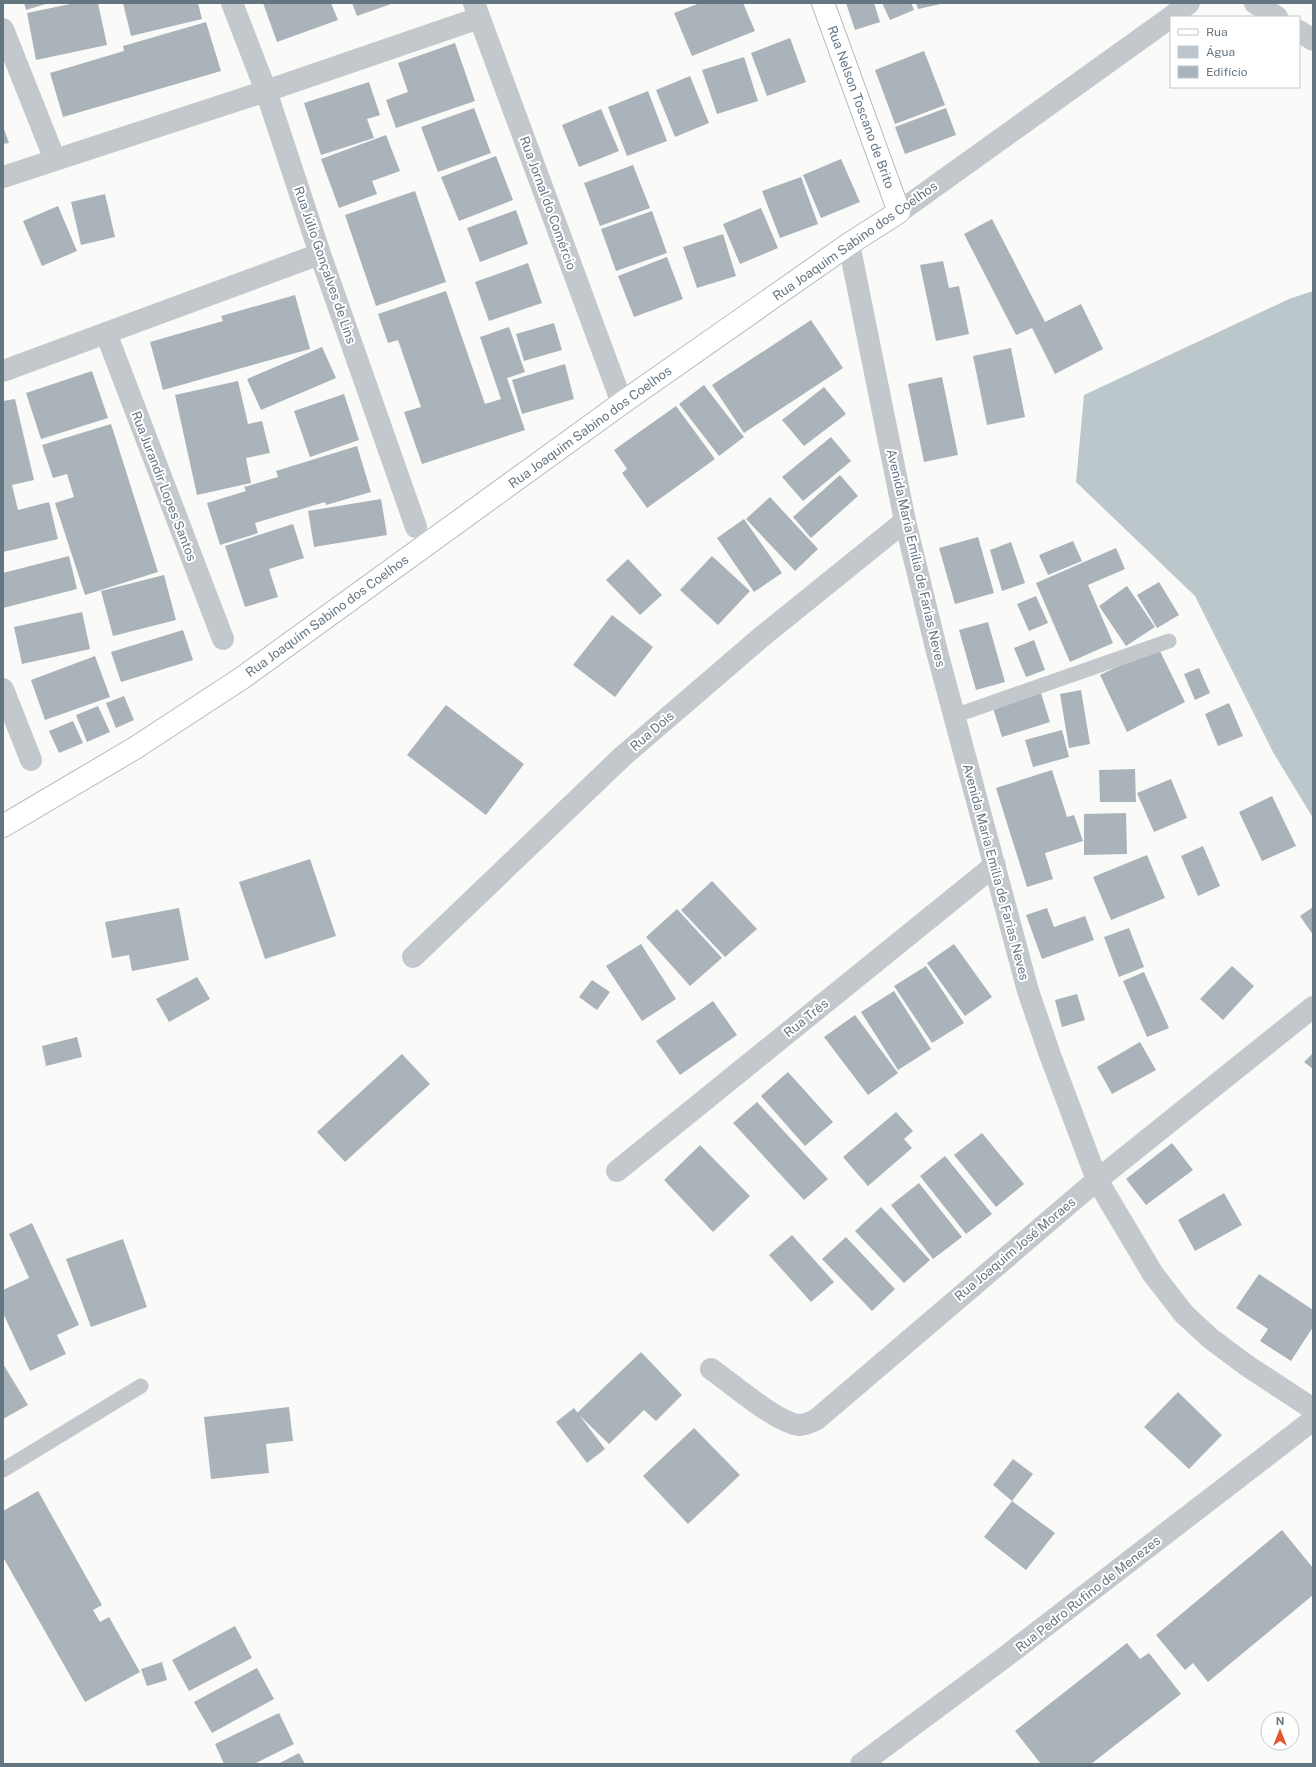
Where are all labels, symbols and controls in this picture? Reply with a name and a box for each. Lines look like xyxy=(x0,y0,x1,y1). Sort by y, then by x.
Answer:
legend xyxy=(1170,16,1300,88)
street label: Rua Nelson Toscano de Brito xyxy=(825,24,897,190)
text: Rua xyxy=(1206,25,1228,39)
text: Água xyxy=(1206,45,1235,59)
text: Edifício xyxy=(1206,65,1248,79)
street label: Rua Jornal do Comércio xyxy=(517,134,579,272)
street label: Rua Joaquim Sabino dos Coelhos xyxy=(770,178,940,304)
street label: Rua Júlio Gonçalves de Lins xyxy=(291,184,359,346)
street label: Rua Joaquim Sabino dos Coelhos xyxy=(506,363,674,491)
street label: Rua Jurandir Lopes Santos xyxy=(128,409,200,563)
street label: Avenida Maria Emilia de Farias Neves xyxy=(884,447,948,669)
street label: Rua Joaquim Sabino dos Coelhos xyxy=(243,552,411,680)
street label: Rua Dois xyxy=(627,708,677,754)
street label: Avenida Maria Emilia de Farias Neves xyxy=(960,762,1032,982)
street label: Rua Três xyxy=(781,996,831,1040)
street label: Rua Joaquim José Moraes xyxy=(951,1194,1079,1304)
street label: Rua Pedro Rufino de Menezes xyxy=(1013,1533,1163,1655)
north arrow xyxy=(1260,1711,1300,1751)
text: N xyxy=(1276,1715,1284,1727)

